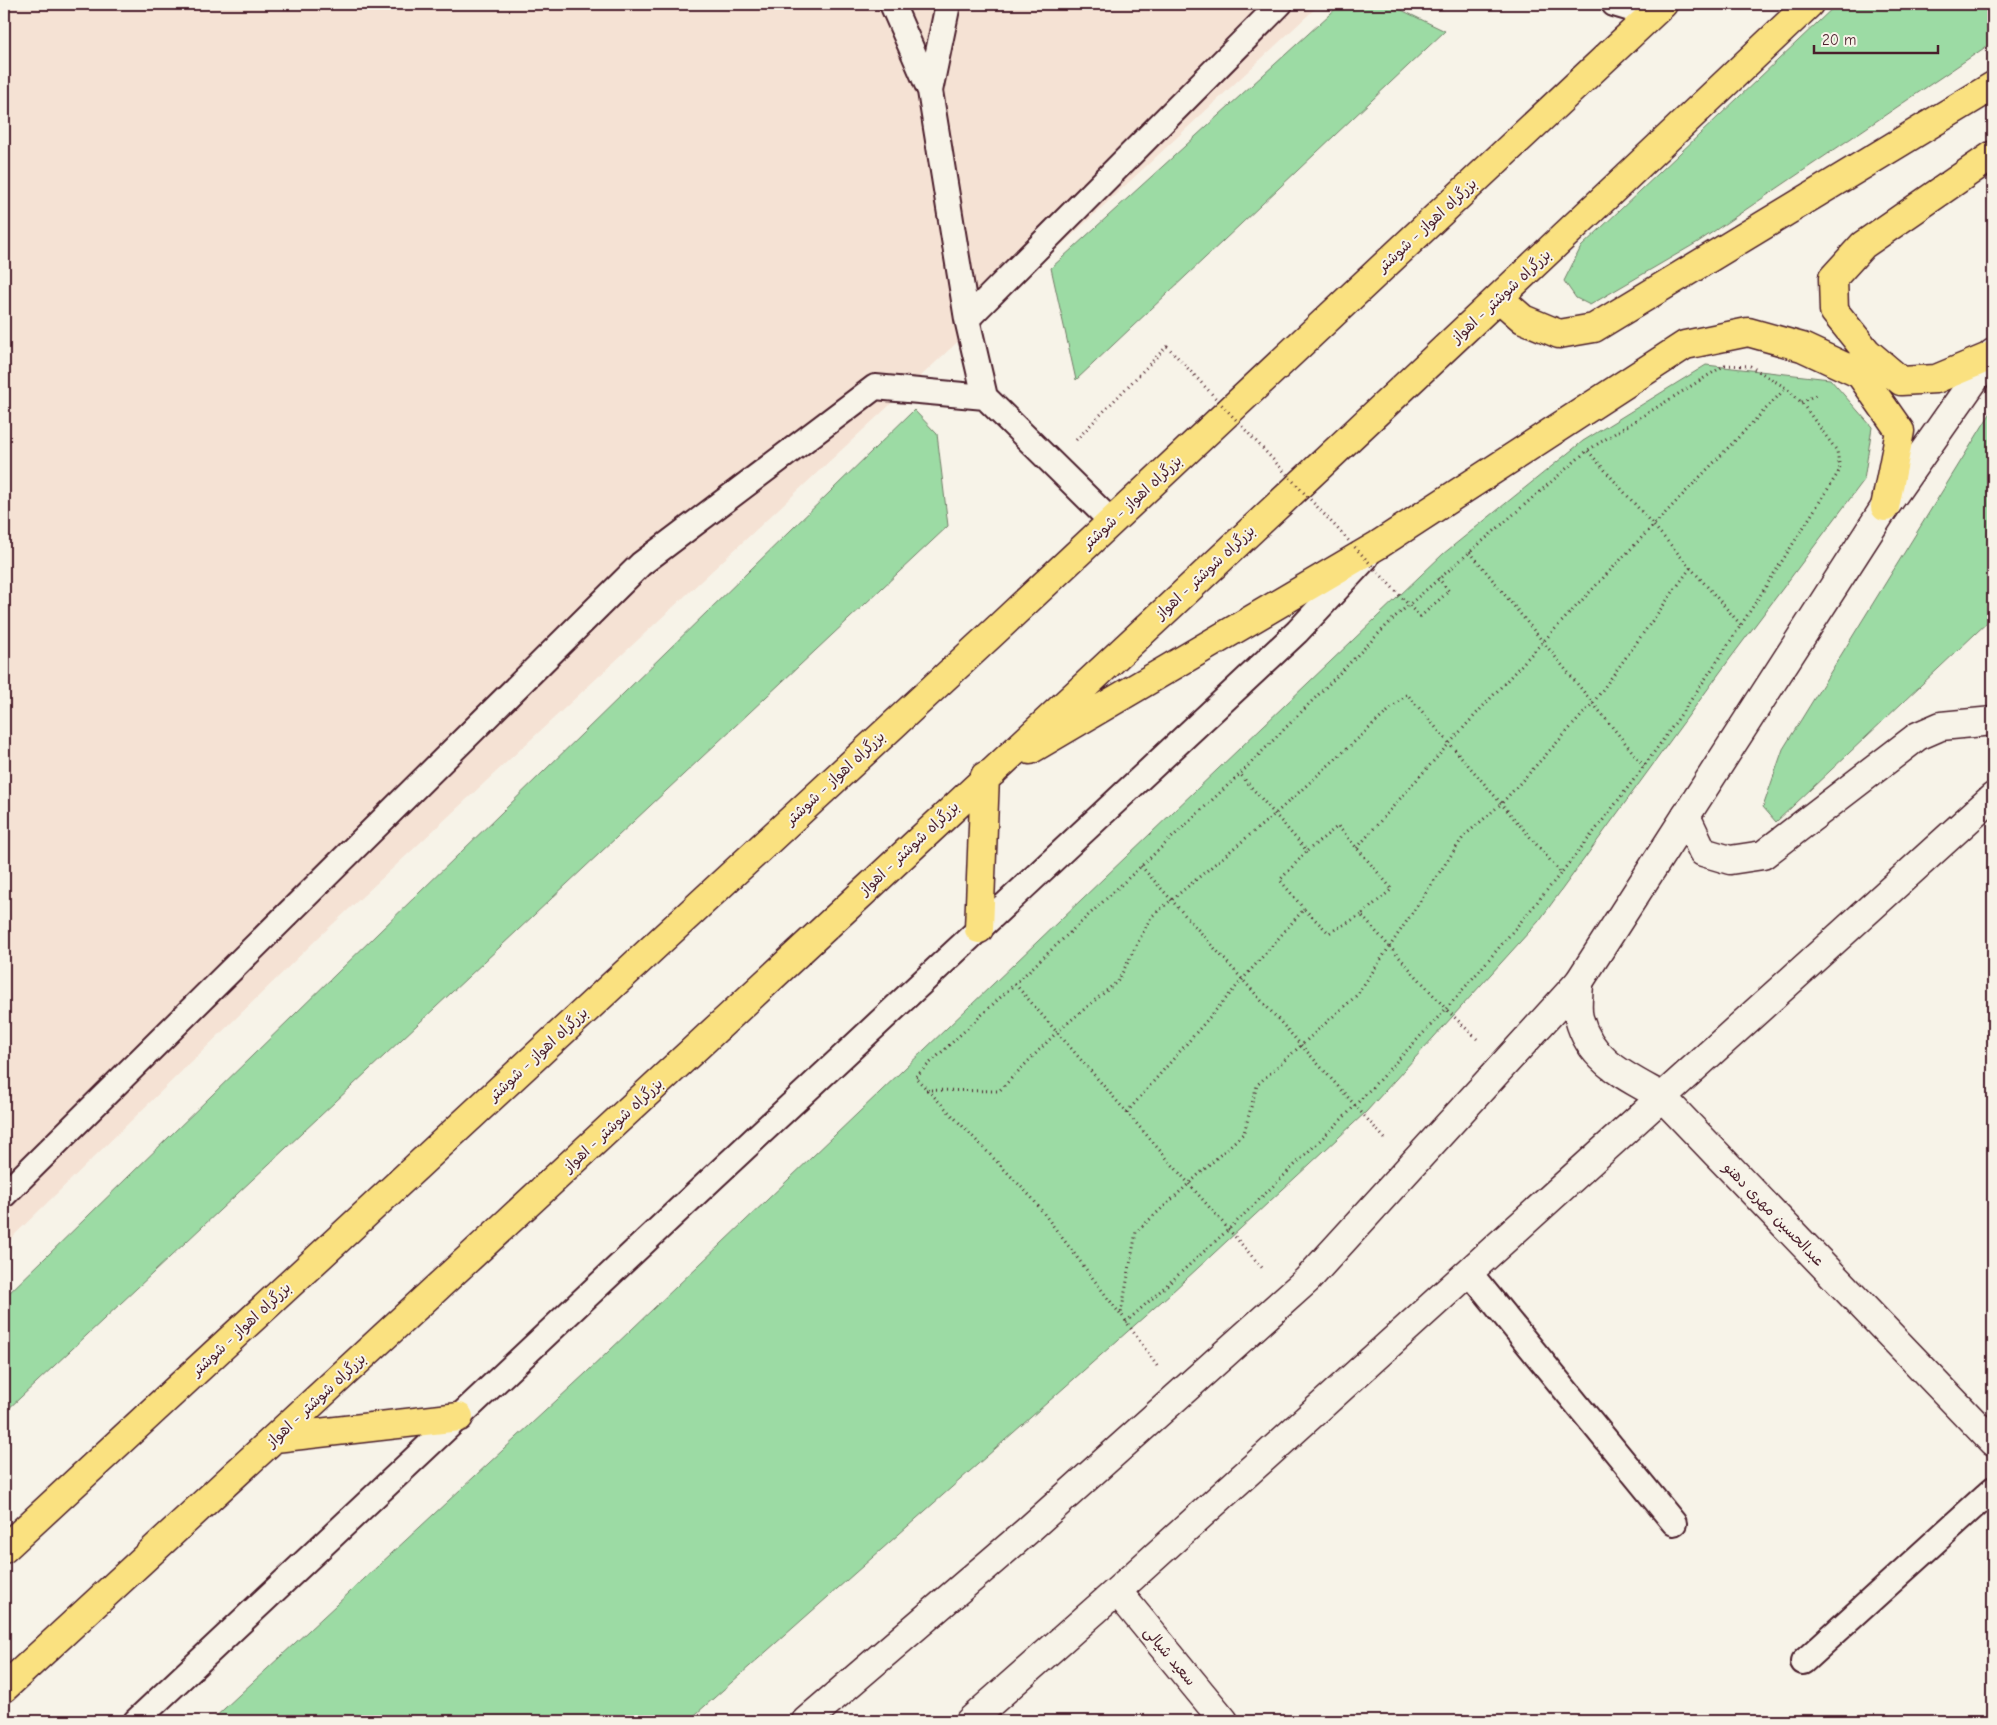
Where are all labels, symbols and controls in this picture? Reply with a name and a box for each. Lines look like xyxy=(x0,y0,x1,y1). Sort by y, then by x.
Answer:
scale bar xyxy=(1814,22,1938,54)
text: 20 m xyxy=(1822,31,1856,49)
street label: بزرگراه اهواز - شوشتر xyxy=(1373,174,1480,276)
street label: بزرگراه شوشتر - اهواز xyxy=(1447,245,1554,347)
street label: بزرگراه اهواز - شوشتر xyxy=(1078,451,1185,553)
street label: بزرگراه شوشتر - اهواز xyxy=(1151,521,1258,623)
street label: بزرگراه اهواز - شوشتر xyxy=(781,727,888,829)
street label: بزرگراه شوشتر - اهواز xyxy=(855,797,962,899)
street label: بزرگراه اهواز - شوشتر xyxy=(484,1003,591,1105)
street label: بزرگراه شوشتر - اهواز xyxy=(559,1074,666,1176)
street label: عبدالحسین مهری دهنو xyxy=(1718,1158,1828,1270)
street label: بزرگراه اهواز - شوشتر xyxy=(187,1278,294,1380)
street label: بزرگراه شوشتر - اهواز xyxy=(262,1349,369,1451)
street label: سعید شیالی xyxy=(1139,1623,1200,1690)

